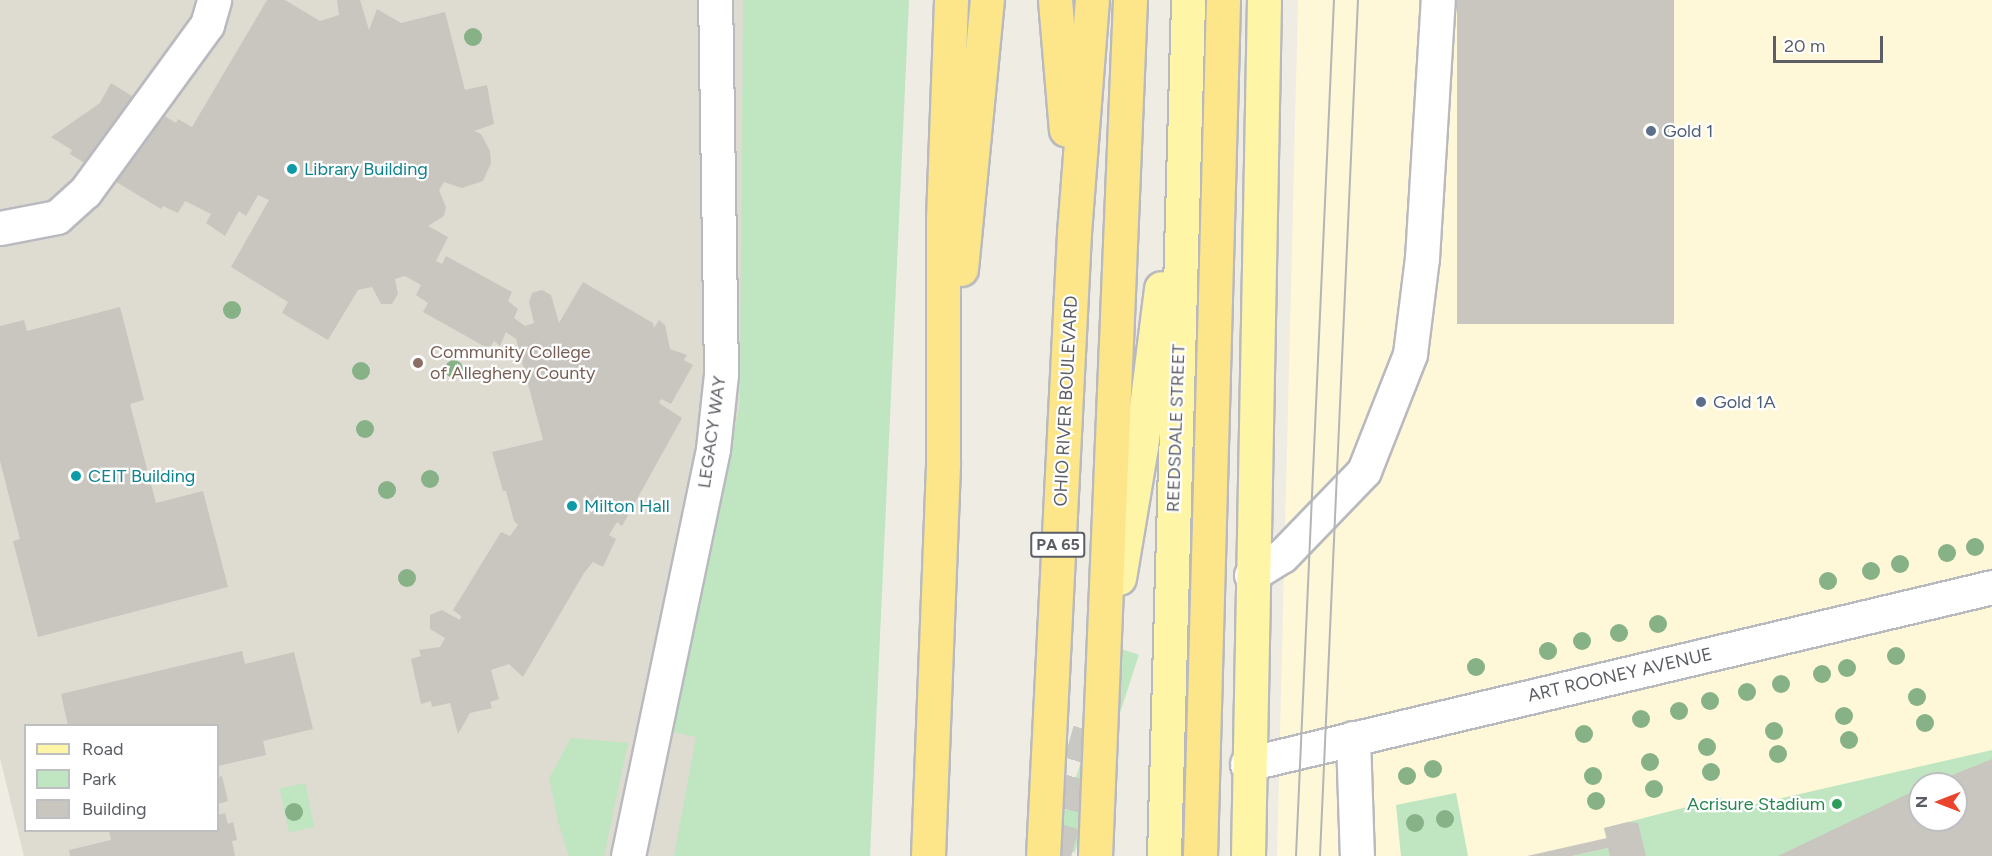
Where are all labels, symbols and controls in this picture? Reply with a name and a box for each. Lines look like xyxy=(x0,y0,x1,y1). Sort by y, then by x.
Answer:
scale bar xyxy=(1776,24,1886,62)
text: 20 m xyxy=(1784,35,1825,57)
place label: Gold 1 xyxy=(1663,120,1714,142)
marker: Gold 1 xyxy=(1644,124,1658,138)
place label: Library Building xyxy=(304,158,428,180)
marker: Library Building xyxy=(285,162,299,176)
street label: OHIO RIVER BOULEVARD xyxy=(1050,295,1082,507)
place label: Community College of Allegheny County xyxy=(430,342,596,385)
street label: REEDSDALE STREET xyxy=(1162,343,1190,513)
marker: Community College of Allegheny County xyxy=(411,356,425,370)
street label: LEGACY WAY xyxy=(693,374,731,490)
place label: Gold 1A xyxy=(1713,391,1776,413)
marker: Gold 1A xyxy=(1694,395,1708,409)
place label: CEIT Building xyxy=(88,465,195,487)
marker: CEIT Building xyxy=(69,469,83,483)
place label: Milton Hall xyxy=(584,495,670,517)
marker: Milton Hall xyxy=(565,499,579,513)
road number: PA 65 xyxy=(1030,532,1086,558)
street label: ART ROONEY AVENUE xyxy=(1526,643,1714,707)
legend xyxy=(24,724,219,832)
text: Road xyxy=(82,738,123,760)
text: Park xyxy=(82,768,116,790)
north arrow xyxy=(1908,772,1968,832)
place label: Acrisure Stadium xyxy=(1687,793,1825,815)
text: N xyxy=(1912,796,1931,808)
marker: Acrisure Stadium xyxy=(1830,797,1844,811)
text: Building xyxy=(82,798,147,820)

